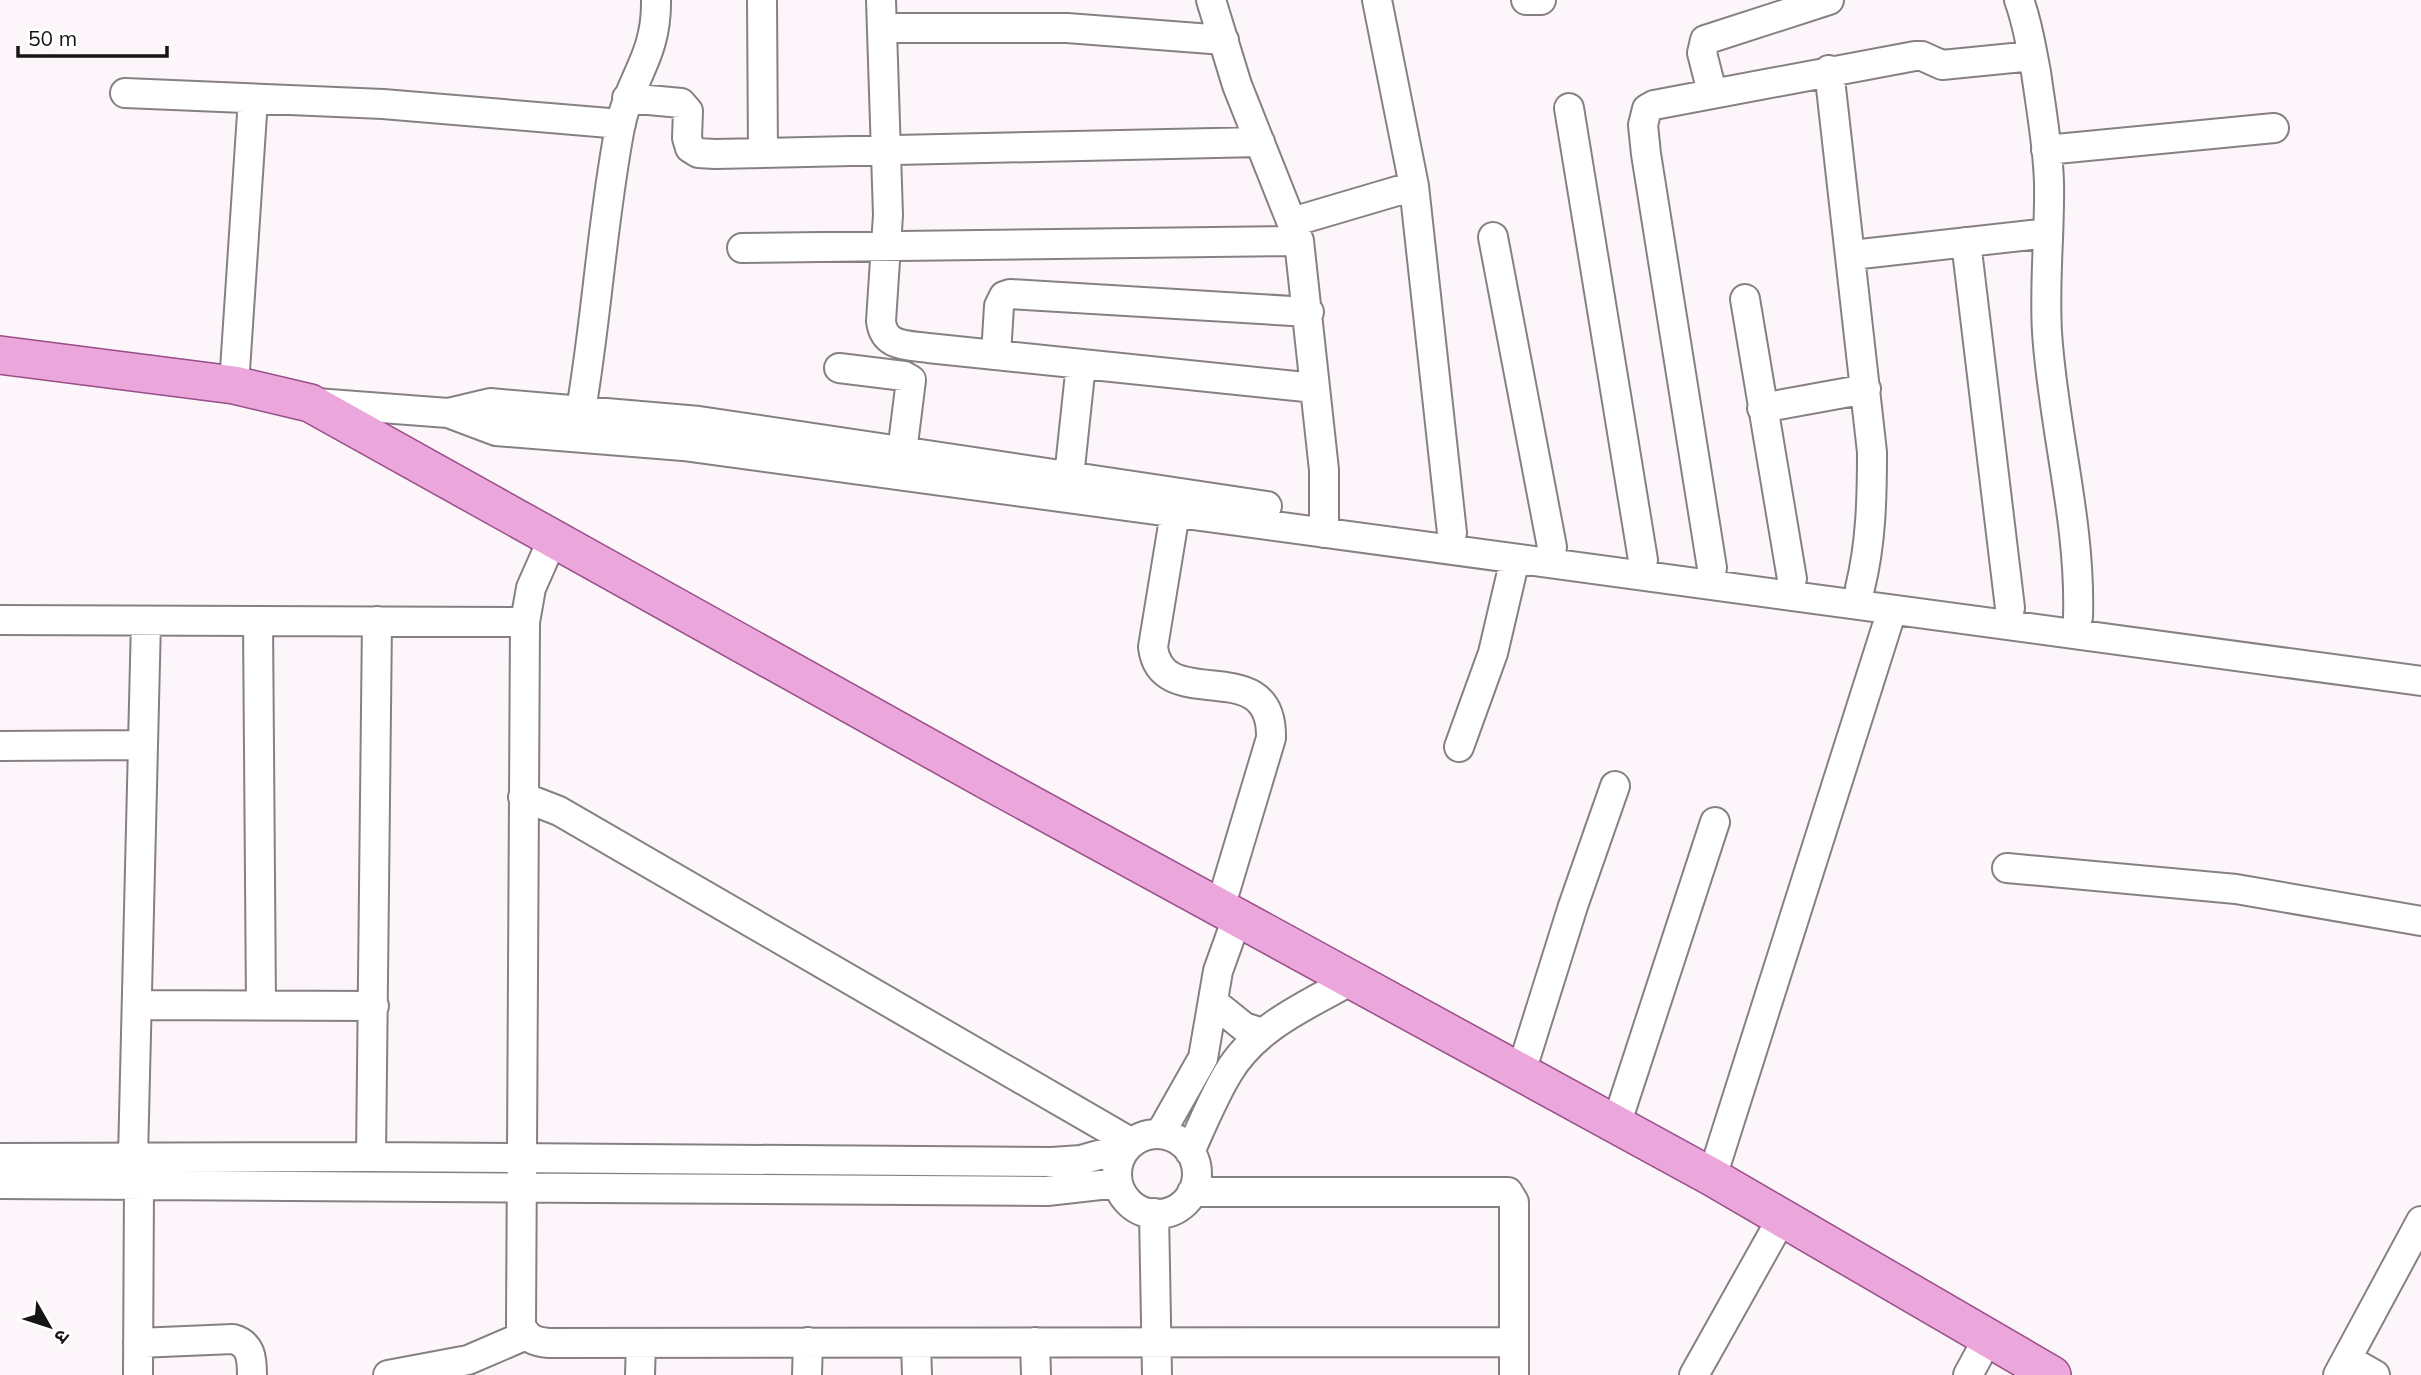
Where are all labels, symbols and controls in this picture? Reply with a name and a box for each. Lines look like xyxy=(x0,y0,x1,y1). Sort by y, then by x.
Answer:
scale bar xyxy=(18,14,166,58)
text: 50 m xyxy=(28,25,77,51)
north arrow xyxy=(14,1291,84,1361)
text: उ xyxy=(49,1325,75,1349)

